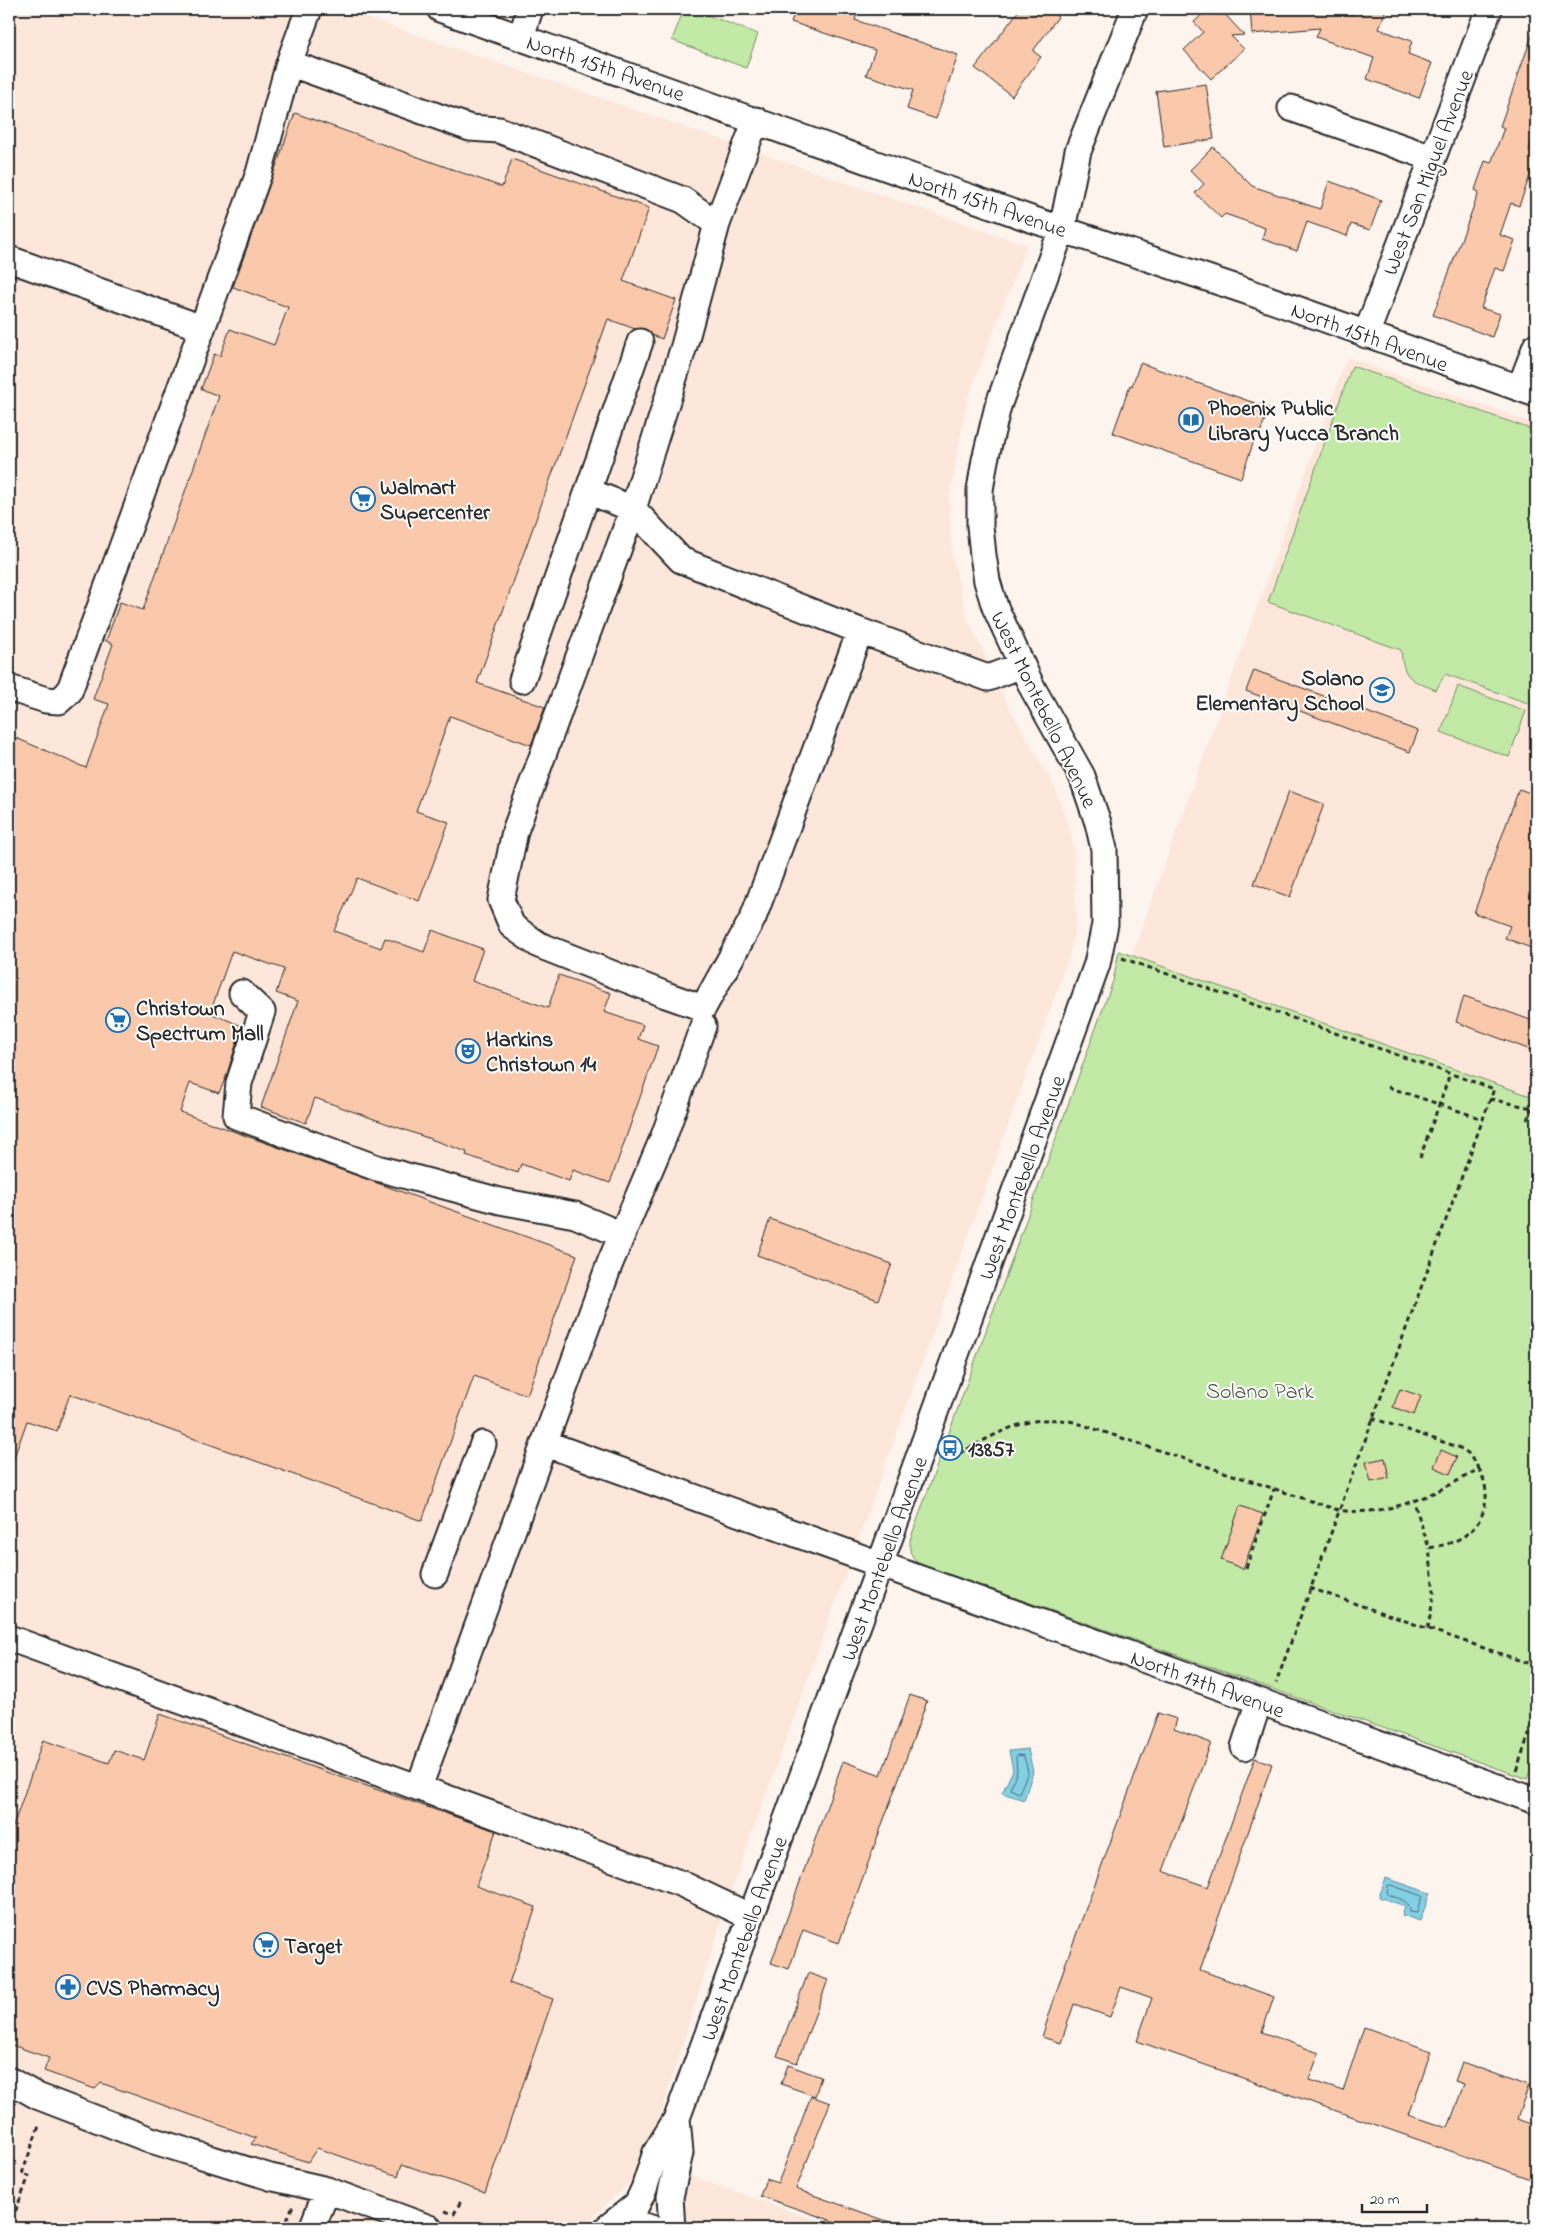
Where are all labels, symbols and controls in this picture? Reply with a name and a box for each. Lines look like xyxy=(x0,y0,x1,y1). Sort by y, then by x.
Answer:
street label: North 15th Avenue xyxy=(522,28,688,112)
street label: West San Miguel Avenue xyxy=(1376,65,1485,281)
street label: North 15th Avenue xyxy=(904,164,1070,248)
street label: North 15th Avenue xyxy=(1286,296,1452,382)
place label: Phoenix Public Library Yucca Branch xyxy=(1208,394,1399,452)
library icon: Phoenix Public Library Yucca Branch xyxy=(1178,407,1204,433)
place label: Walmart Supercenter xyxy=(380,473,491,530)
supermarket icon: Walmart Supercenter xyxy=(350,486,376,512)
street label: West Montebello Avenue xyxy=(981,606,1104,814)
place label: Solano Elementary School xyxy=(1195,664,1364,722)
school or university icon: Solano Elementary School xyxy=(1369,677,1395,703)
place label: Christown Spectrum Mall xyxy=(136,994,264,1051)
supermarket icon: Christown Spectrum Mall xyxy=(105,1007,131,1033)
place label: Harkins Christown 14 xyxy=(486,1025,597,1082)
theatre icon: Harkins Christown 14 xyxy=(455,1038,481,1064)
street label: West Montebello Avenue xyxy=(972,1071,1076,1285)
park label: Solano Park xyxy=(1206,1377,1314,1409)
bus stop icon: 13857 xyxy=(937,1435,963,1461)
place label: 13857 xyxy=(968,1435,1015,1467)
street label: West Montebello Avenue xyxy=(834,1452,938,1666)
street label: North 17th Avenue xyxy=(1126,1643,1289,1729)
street label: West Montebello Avenue xyxy=(694,1832,798,2046)
supermarket icon: Target xyxy=(253,1932,279,1958)
place label: Target xyxy=(284,1932,343,1965)
pharmacy icon: CVS Pharmacy xyxy=(55,1974,81,2000)
place label: CVS Pharmacy xyxy=(86,1974,220,2007)
scale bar xyxy=(1362,2182,1428,2214)
text: 20 m xyxy=(1370,2189,1400,2211)

